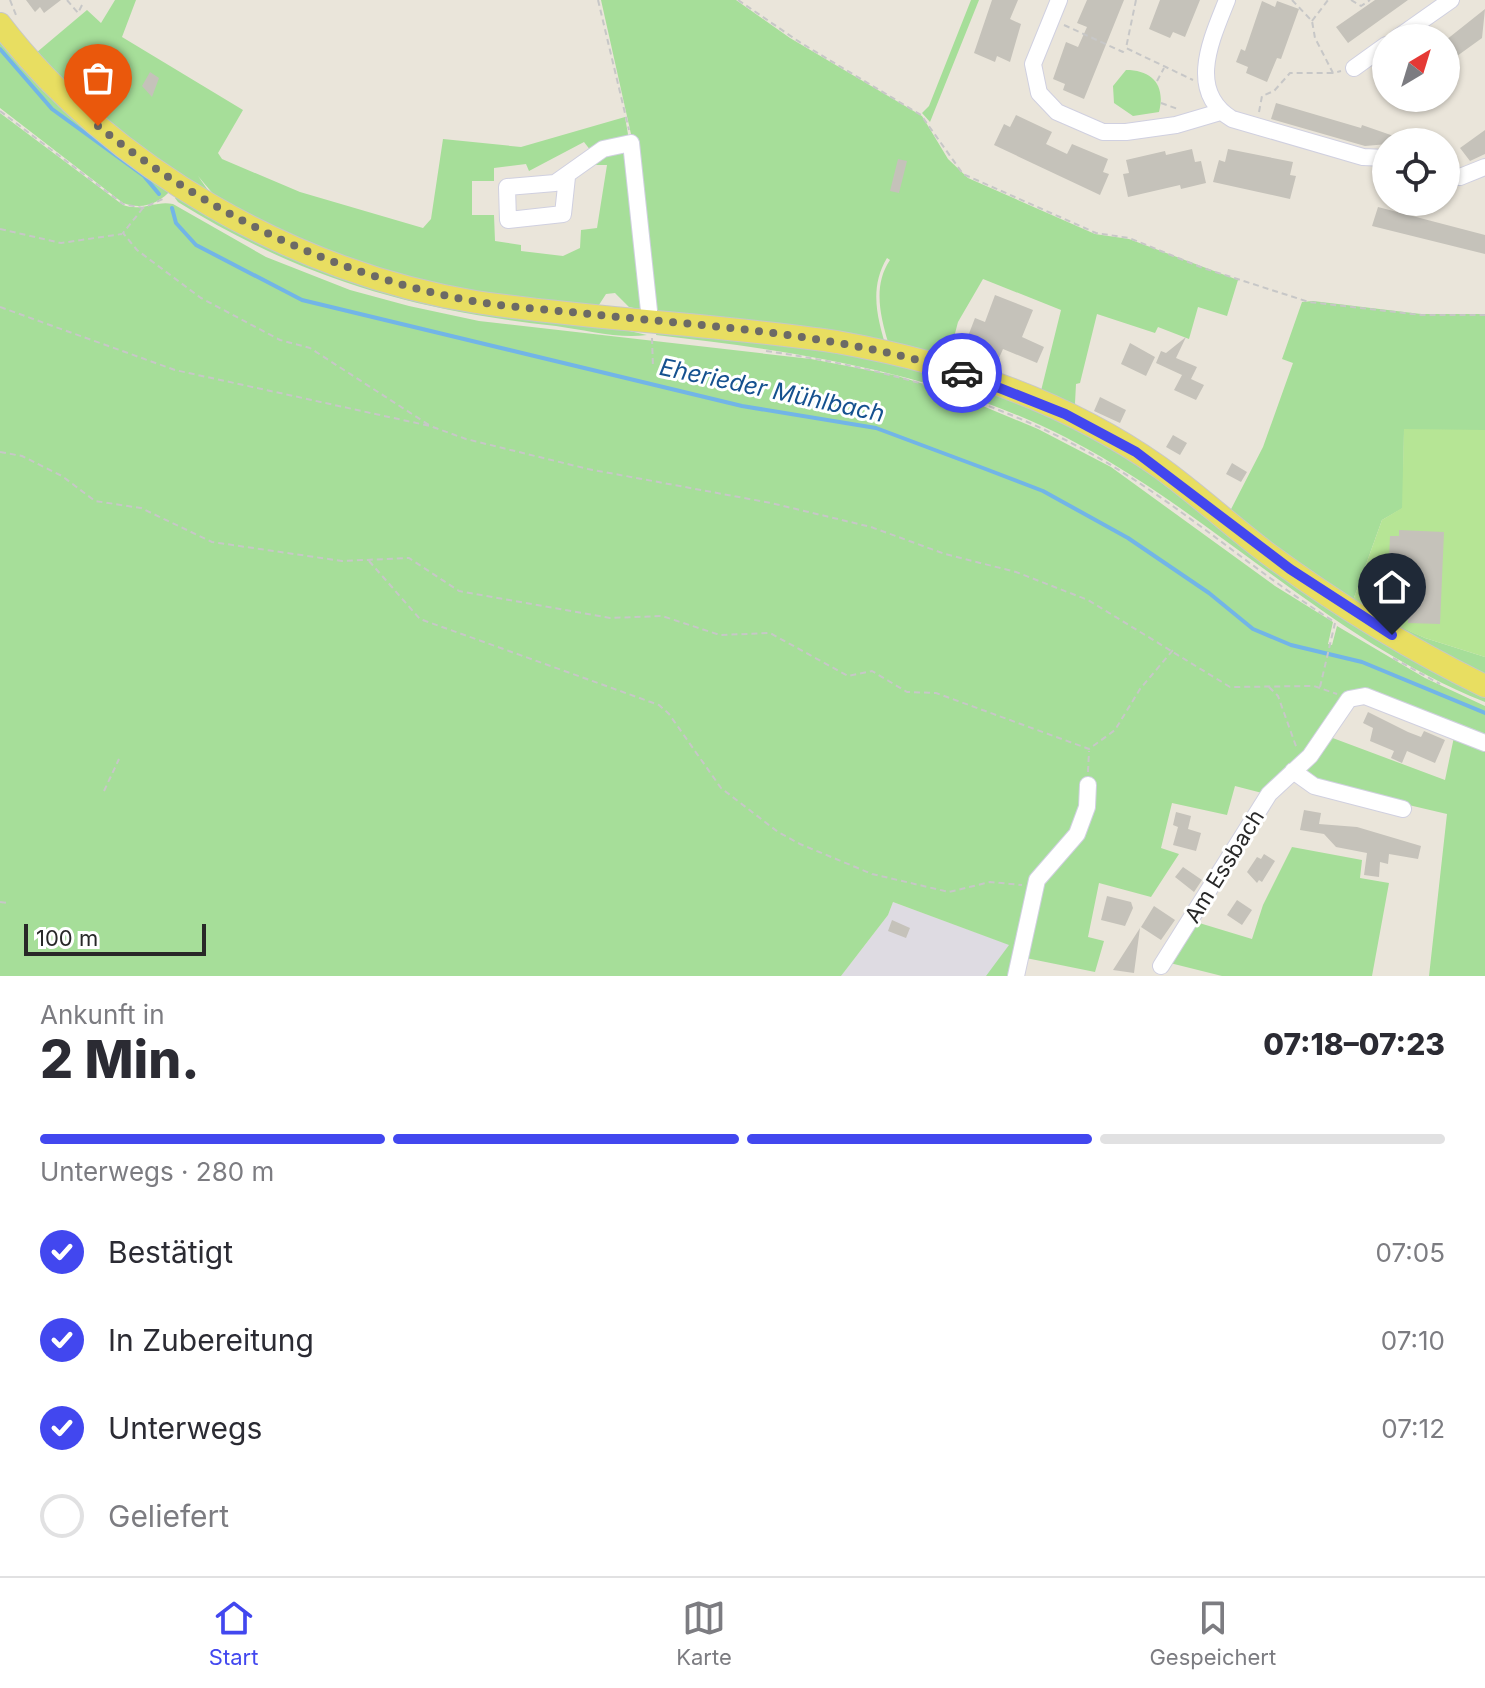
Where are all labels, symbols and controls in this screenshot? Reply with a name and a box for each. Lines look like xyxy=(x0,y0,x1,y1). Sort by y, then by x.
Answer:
north arrow xyxy=(1372,24,1460,112)
map controls xyxy=(1372,24,1460,216)
pin xyxy=(64,44,132,126)
icon: bag xyxy=(76,56,120,100)
button: locate xyxy=(1372,128,1460,216)
courier xyxy=(922,333,1002,413)
icon: car xyxy=(940,351,984,395)
water label: Eherieder Mühlbach xyxy=(657,352,887,428)
pin xyxy=(1358,553,1426,635)
icon: home xyxy=(1370,565,1414,609)
street label: Am Essbach xyxy=(1179,805,1269,927)
scale bar xyxy=(24,920,206,956)
text: 100 m xyxy=(36,925,98,951)
text: Ankunft in xyxy=(40,999,165,1030)
text: 07:18–07:23 xyxy=(1263,1026,1445,1062)
text: 2 Min. xyxy=(40,1028,200,1091)
text: Unterwegs · 280 m xyxy=(40,1156,274,1187)
icon: check xyxy=(40,1230,84,1274)
text: Bestätigt xyxy=(108,1234,233,1270)
text: 07:05 xyxy=(1376,1237,1445,1268)
icon: check xyxy=(40,1318,84,1362)
text: In Zubereitung xyxy=(108,1322,314,1358)
text: 07:10 xyxy=(1381,1325,1445,1356)
icon: check xyxy=(40,1406,84,1450)
text: Unterwegs xyxy=(108,1410,262,1446)
text: 07:12 xyxy=(1381,1413,1445,1444)
text: Geliefert xyxy=(108,1498,229,1534)
tab: Start xyxy=(209,1596,258,1670)
tab: Karte xyxy=(676,1596,732,1670)
tab: Gespeichert xyxy=(1149,1596,1276,1670)

